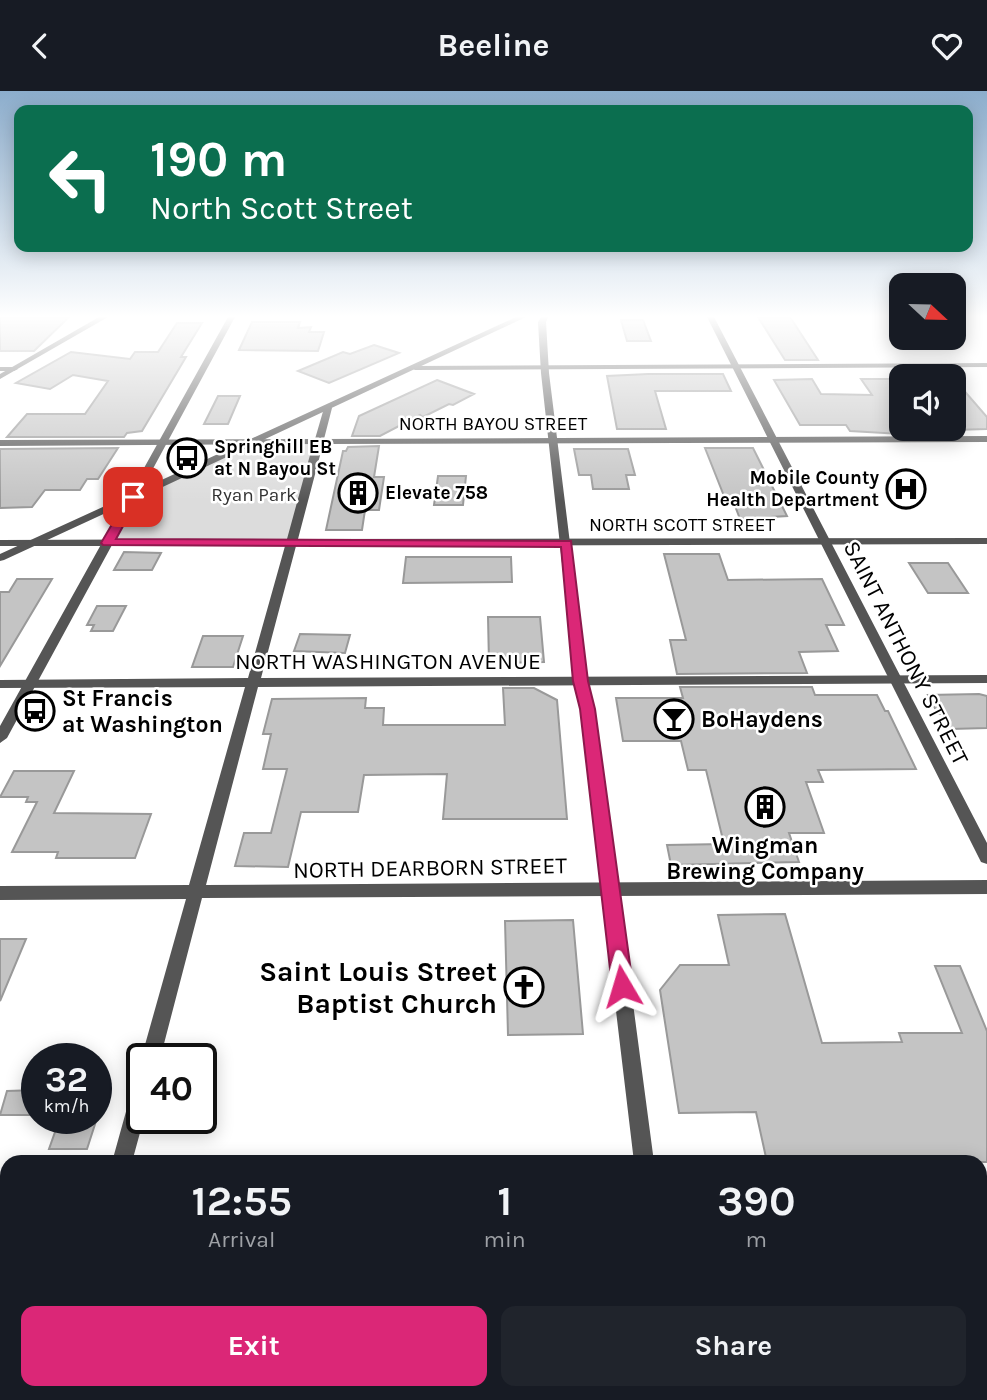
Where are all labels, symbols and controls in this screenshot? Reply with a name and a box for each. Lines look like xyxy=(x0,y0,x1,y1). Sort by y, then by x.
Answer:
icon: back xyxy=(21,27,59,65)
text: Beeline xyxy=(438,27,549,64)
icon: heart xyxy=(928,27,966,65)
text: 190 m xyxy=(150,131,287,188)
icon: left xyxy=(35,133,126,224)
text: North Scott Street xyxy=(150,190,413,227)
north arrow xyxy=(889,273,966,350)
map controls xyxy=(889,273,966,441)
button: sound xyxy=(889,364,966,441)
street label: NORTH BAYOU STREET xyxy=(399,413,588,435)
place label: Springhill EB at N Bayou St xyxy=(214,436,336,480)
bus stop icon: Springhill EB at N Bayou St xyxy=(166,437,208,479)
pin xyxy=(103,467,163,527)
place label: Mobile County Health Department xyxy=(706,467,879,511)
hospital icon: Mobile County Health Department xyxy=(885,468,927,510)
building icon: Elevate 758 xyxy=(337,472,379,514)
icon: arrive xyxy=(114,478,152,516)
place label: Elevate 758 xyxy=(385,482,488,504)
park label: Ryan Park xyxy=(211,484,297,506)
street label: NORTH SCOTT STREET xyxy=(589,514,776,536)
street label: SAINT ANTHONY STREET xyxy=(838,537,974,770)
street label: NORTH WASHINGTON AVENUE xyxy=(235,648,541,675)
place label: St Francis at Washington xyxy=(62,685,223,738)
bus stop icon: St Francis at Washington xyxy=(14,690,56,732)
bar icon: BoHaydens xyxy=(653,698,695,740)
place label: BoHaydens xyxy=(701,706,823,733)
building icon: Wingman Brewing Company xyxy=(744,786,786,828)
place label: Wingman Brewing Company xyxy=(666,832,864,885)
street label: NORTH DEARBORN STREET xyxy=(293,852,568,884)
position arrow xyxy=(585,949,659,1023)
place label: Saint Louis Street Baptist Church xyxy=(259,955,497,1020)
church icon: Saint Louis Street Baptist Church xyxy=(503,966,545,1008)
speed limit sign: 40 xyxy=(126,1043,217,1134)
text: 32 xyxy=(45,1059,88,1100)
text: km/h xyxy=(44,1095,89,1117)
text: 12:55 xyxy=(191,1176,292,1226)
text: 1 xyxy=(497,1176,512,1226)
text: 390 xyxy=(717,1176,796,1226)
text: Arrival xyxy=(208,1226,275,1253)
text: min xyxy=(484,1226,526,1253)
text: m xyxy=(746,1226,767,1253)
button: Exit xyxy=(21,1306,487,1386)
button: Share xyxy=(501,1306,966,1386)

